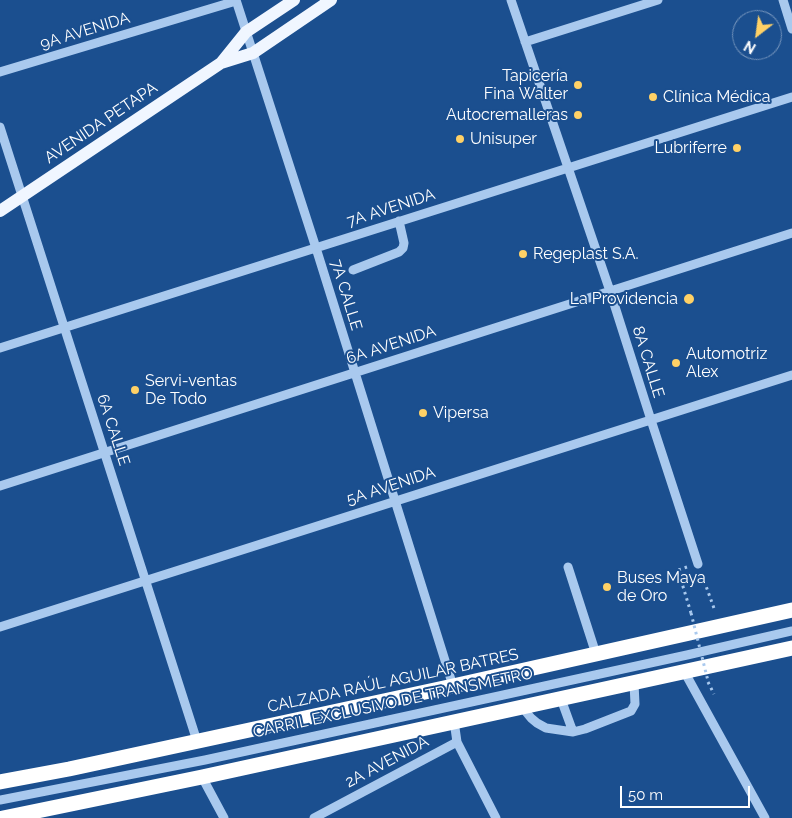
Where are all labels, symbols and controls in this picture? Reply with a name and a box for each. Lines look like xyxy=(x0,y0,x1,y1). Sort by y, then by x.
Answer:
street label: 9A AVENIDA xyxy=(38,8,132,54)
north arrow xyxy=(732,10,782,60)
text: N xyxy=(741,38,759,57)
place label: Tapicería Fina Walter xyxy=(484,66,568,104)
street label: AVENIDA PETAPA xyxy=(41,78,161,168)
marker: Tapicería Fina Walter xyxy=(572,79,584,91)
place label: Clínica Médica xyxy=(663,87,770,107)
marker: Clínica Médica xyxy=(647,91,659,103)
place label: Autocremalleras xyxy=(446,105,568,125)
marker: Autocremalleras xyxy=(572,109,584,121)
place label: Unisuper xyxy=(470,129,537,149)
marker: Unisuper xyxy=(454,133,466,145)
place label: Lubriferre xyxy=(654,138,727,158)
marker: Lubriferre xyxy=(731,142,743,154)
street label: 7A AVENIDA xyxy=(345,185,437,231)
place label: Regeplast S.A. xyxy=(533,244,639,264)
marker: Regeplast S.A. xyxy=(517,248,529,260)
street label: 7A CALLE xyxy=(326,257,366,333)
place label: La Providencia xyxy=(570,289,678,309)
marker: La Providencia xyxy=(682,292,696,306)
street label: 6A AVENIDA xyxy=(344,322,438,368)
street label: 8A CALLE xyxy=(628,324,668,400)
place label: Automotriz Alex xyxy=(686,344,767,382)
marker: Automotriz Alex xyxy=(670,357,682,369)
place label: Servi-ventas De Todo xyxy=(145,371,237,409)
marker: Servi-ventas De Todo xyxy=(129,384,141,396)
street label: 6A CALLE xyxy=(92,392,134,468)
place label: Vipersa xyxy=(433,403,489,423)
marker: Vipersa xyxy=(417,407,429,419)
street label: 5A AVENIDA xyxy=(344,463,438,509)
place label: Buses Maya de Oro xyxy=(617,568,706,606)
marker: Buses Maya de Oro xyxy=(601,581,613,593)
street label: CALZADA RAÚL AGUILAR BATRES xyxy=(266,645,520,717)
street label: CARRIL EXCLUSIVO DE TRANSMETRO xyxy=(251,664,535,742)
street label: 2A AVENIDA xyxy=(342,732,432,792)
scale bar xyxy=(622,776,752,808)
text: 50 m xyxy=(628,786,663,804)

